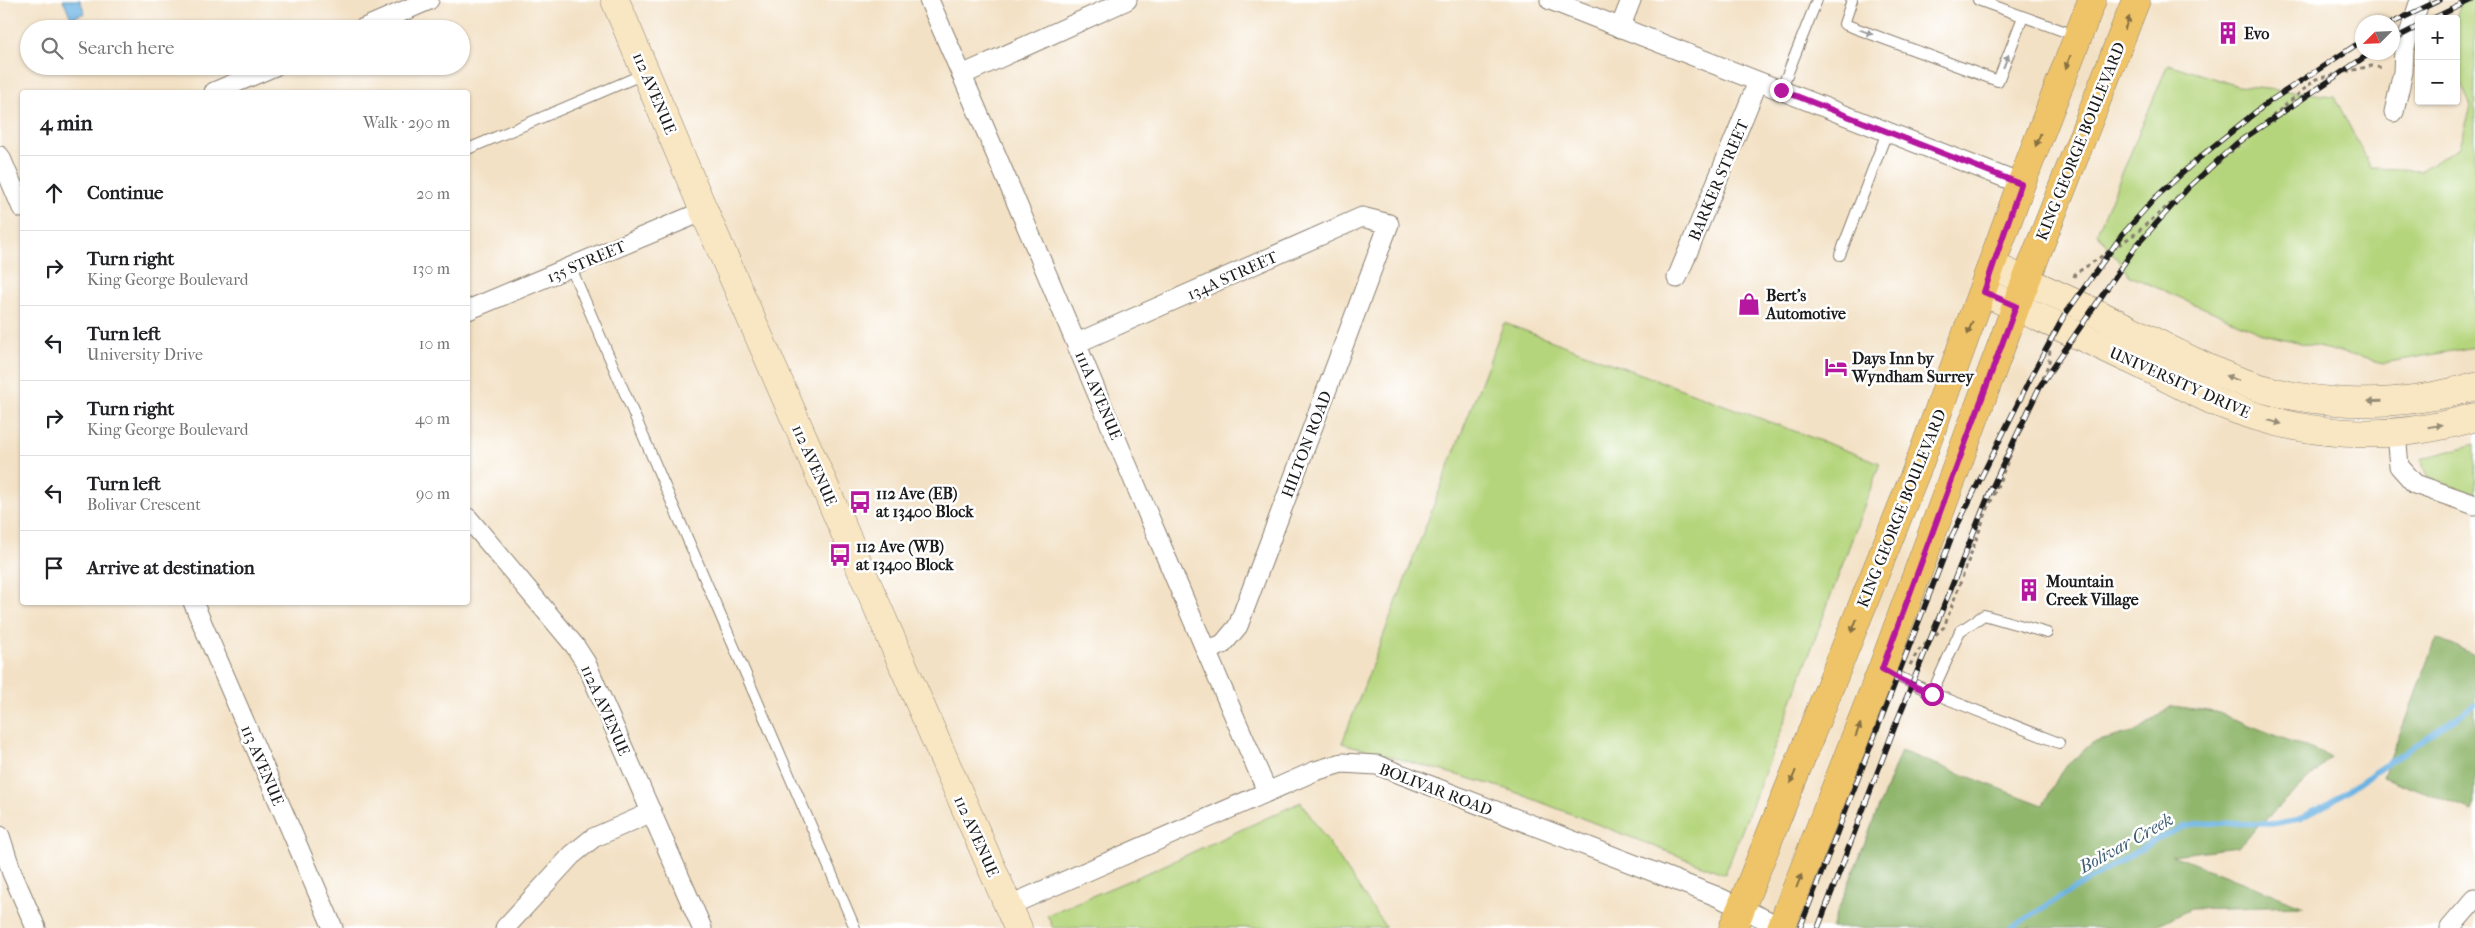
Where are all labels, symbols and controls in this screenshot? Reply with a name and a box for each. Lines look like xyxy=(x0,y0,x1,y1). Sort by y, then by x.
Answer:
north arrow xyxy=(2355,15,2400,60)
map controls xyxy=(2415,15,2460,105)
button: + xyxy=(2415,15,2460,60)
one-way arrow xyxy=(2124,16,2131,31)
search box xyxy=(20,20,470,75)
building icon: Evo xyxy=(2215,20,2241,46)
place label: Evo xyxy=(2244,24,2269,43)
one-way arrow xyxy=(1858,29,1873,36)
icon: search xyxy=(38,34,66,62)
text: Search here xyxy=(78,37,174,59)
street label: KING GEORGE BOULEVARD xyxy=(2032,39,2129,243)
street label: 112 AVENUE xyxy=(629,49,680,137)
one-way arrow xyxy=(2002,53,2010,68)
one-way arrow xyxy=(2064,55,2072,70)
button: − xyxy=(2415,60,2460,105)
route end xyxy=(1770,79,1793,102)
text: 4 min xyxy=(40,111,93,135)
text: Walk · 290 m xyxy=(363,113,450,132)
street label: BARKER STREET xyxy=(1684,117,1753,244)
one-way arrow xyxy=(2034,133,2042,148)
icon: ahead xyxy=(40,179,68,207)
text: Continue xyxy=(87,182,163,204)
text: 20 m xyxy=(416,184,450,203)
street label: 135 STREET xyxy=(544,236,629,287)
street label: 134A STREET xyxy=(1184,247,1280,304)
text: Turn right xyxy=(87,248,174,270)
icon: right xyxy=(40,254,68,282)
text: 130 m xyxy=(412,259,450,278)
text: King George Boulevard xyxy=(87,270,249,289)
place label: Bert's Automotive xyxy=(1765,286,1846,323)
shop icon: Bert's Automotive xyxy=(1736,291,1762,317)
one-way arrow xyxy=(1966,321,1974,336)
text: Turn left xyxy=(87,323,161,345)
icon: left xyxy=(40,329,68,357)
text: 10 m xyxy=(419,334,450,353)
street label: UNIVERSITY DRIVE xyxy=(2106,343,2254,422)
text: University Drive xyxy=(87,345,203,364)
street label: 111A AVENUE xyxy=(1071,348,1126,443)
place label: Days Inn by Wyndham Surrey xyxy=(1851,349,1975,387)
hotel icon: Days Inn by Wyndham Surrey xyxy=(1823,354,1849,380)
one-way arrow xyxy=(2224,374,2239,381)
street label: HILTON ROAD xyxy=(1277,388,1336,500)
one-way arrow xyxy=(2367,397,2383,405)
text: Turn right xyxy=(87,398,174,420)
icon: right xyxy=(40,404,68,432)
street label: KING GEORGE BOULEVARD xyxy=(1853,406,1950,610)
text: 40 m xyxy=(415,409,450,428)
one-way arrow xyxy=(2267,418,2282,426)
text: King George Boulevard xyxy=(87,420,249,439)
street label: 112 AVENUE xyxy=(788,422,841,509)
one-way arrow xyxy=(2428,422,2444,430)
text: Turn left xyxy=(87,473,161,495)
icon: left xyxy=(40,479,68,507)
text: 90 m xyxy=(416,484,450,503)
place label: 112 Ave (EB) at 13400 Block xyxy=(876,484,974,522)
bus stop icon: 112 Ave (EB) at 13400 Block xyxy=(847,489,873,515)
text: Bolivar Crescent xyxy=(87,495,201,514)
place label: 112 Ave (WB) at 13400 Block xyxy=(856,537,954,575)
bus stop icon: 112 Ave (WB) at 13400 Block xyxy=(827,542,853,568)
icon: arrive xyxy=(40,554,68,582)
text: Arrive at destination xyxy=(87,557,255,579)
place label: Mountain Creek Village xyxy=(2045,572,2139,610)
building icon: Mountain Creek Village xyxy=(2016,577,2042,603)
one-way arrow xyxy=(1850,619,1858,634)
street label: 112A AVENUE xyxy=(577,662,634,759)
route start xyxy=(1921,683,1944,706)
street label: 113 AVENUE xyxy=(237,722,288,808)
one-way arrow xyxy=(1855,723,1863,737)
street label: BOLIVAR ROAD xyxy=(1377,759,1495,820)
one-way arrow xyxy=(1789,770,1797,784)
street label: 112 AVENUE xyxy=(950,793,1003,880)
water label: Bolivar Creek xyxy=(2075,809,2177,878)
one-way arrow xyxy=(1796,874,1803,889)

